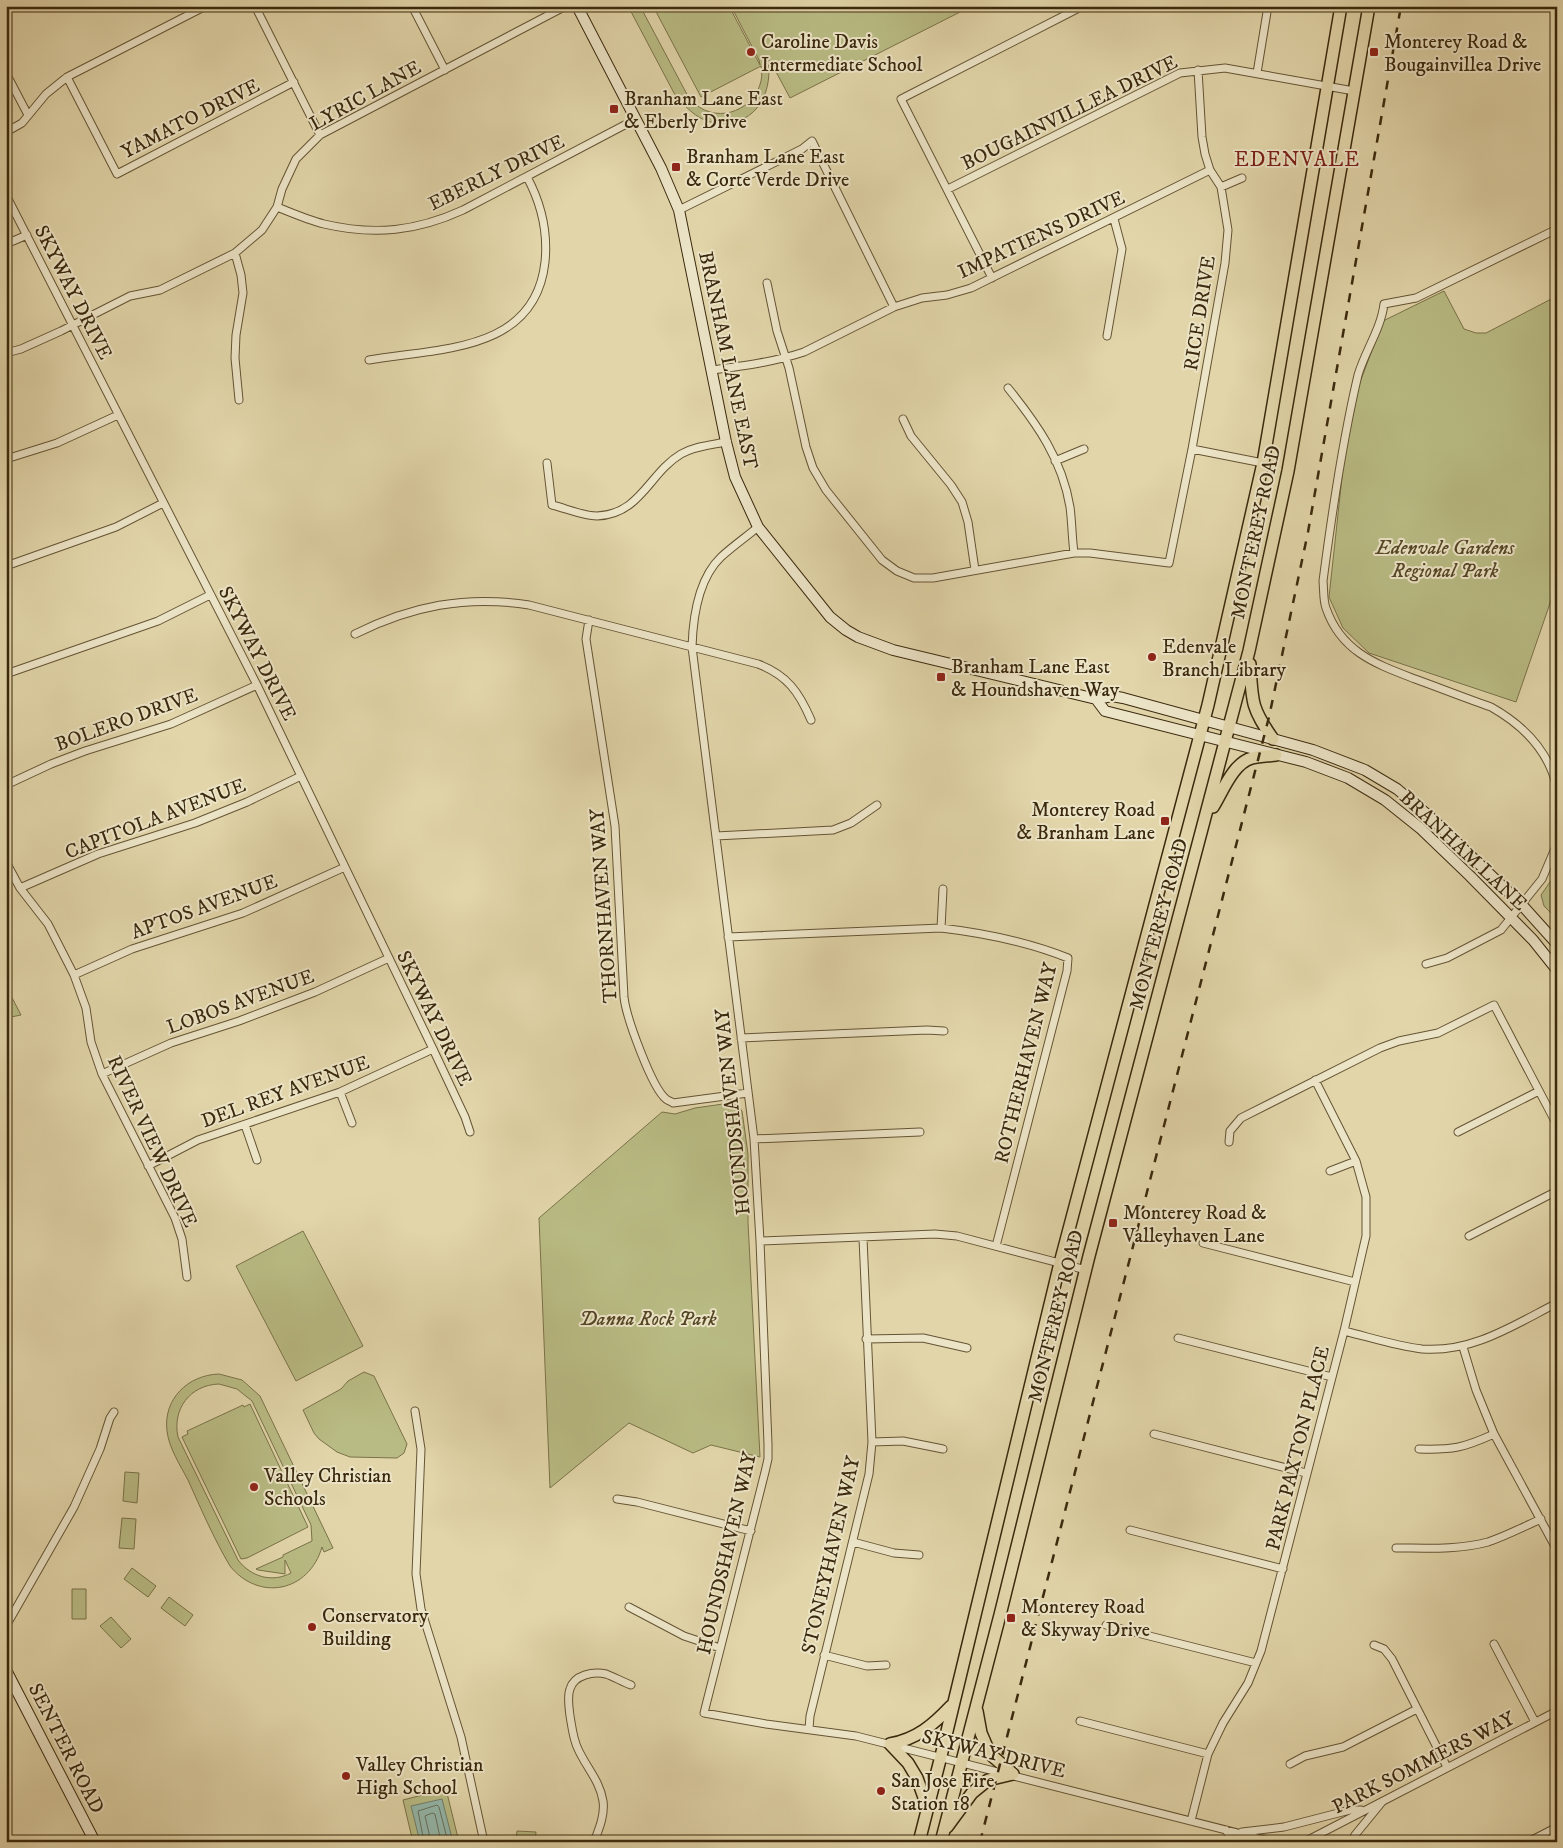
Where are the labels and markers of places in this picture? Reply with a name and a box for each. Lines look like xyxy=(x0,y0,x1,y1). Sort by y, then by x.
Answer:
place label: Caroline Davis Intermediate School xyxy=(761,30,922,78)
place label: Monterey Road & Bougainvillea Drive xyxy=(1384,30,1541,78)
marker: Caroline Davis Intermediate School xyxy=(745,46,757,58)
marker: Monterey Road & Bougainvillea Drive xyxy=(1368,46,1380,58)
place label: Branham Lane East & Eberly Drive xyxy=(624,87,783,135)
marker: Branham Lane East & Eberly Drive xyxy=(608,103,620,115)
place label: Branham Lane East & Corte Verde Drive xyxy=(686,145,849,193)
marker: Branham Lane East & Corte Verde Drive xyxy=(670,161,682,173)
place label: Edenvale Branch Library xyxy=(1162,635,1286,683)
marker: Edenvale Branch Library xyxy=(1146,651,1158,663)
place label: Branham Lane East & Houndshaven Way xyxy=(951,655,1120,703)
marker: Branham Lane East & Houndshaven Way xyxy=(935,671,947,683)
place label: Monterey Road & Branham Lane xyxy=(1017,798,1155,846)
marker: Monterey Road & Branham Lane xyxy=(1159,815,1171,827)
place label: Monterey Road & Valleyhaven Lane xyxy=(1122,1201,1266,1249)
marker: Monterey Road & Valleyhaven Lane xyxy=(1107,1217,1119,1229)
place label: Valley Christian Schools xyxy=(263,1464,392,1512)
marker: Valley Christian Schools xyxy=(248,1481,260,1493)
place label: Monterey Road & Skyway Drive xyxy=(1021,1595,1150,1643)
place label: Conservatory Building xyxy=(322,1604,429,1652)
marker: Monterey Road & Skyway Drive xyxy=(1005,1612,1017,1624)
marker: Conservatory Building xyxy=(306,1621,318,1633)
place label: Valley Christian High School xyxy=(355,1753,484,1801)
place label: San Jose Fire Station 18 xyxy=(891,1769,994,1817)
marker: Valley Christian High School xyxy=(340,1770,352,1782)
marker: San Jose Fire Station 18 xyxy=(875,1785,887,1797)

